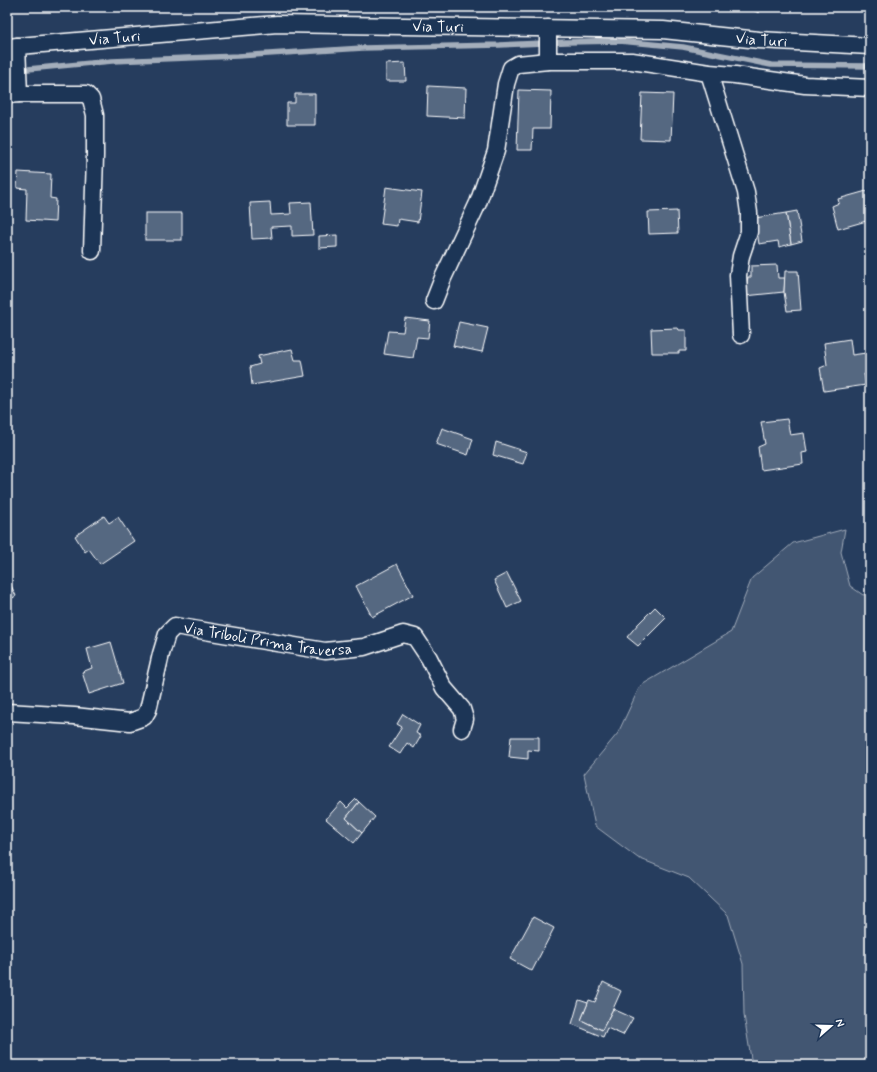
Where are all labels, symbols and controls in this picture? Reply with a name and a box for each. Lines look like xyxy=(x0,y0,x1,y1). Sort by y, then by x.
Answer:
street label: Via Turi xyxy=(412,17,464,38)
street label: Via Turi xyxy=(88,27,141,51)
street label: Via Turi xyxy=(735,29,788,53)
street label: Via Triboli Prima Traversa xyxy=(182,619,353,662)
north arrow xyxy=(811,1006,851,1046)
text: N xyxy=(832,1017,847,1029)

